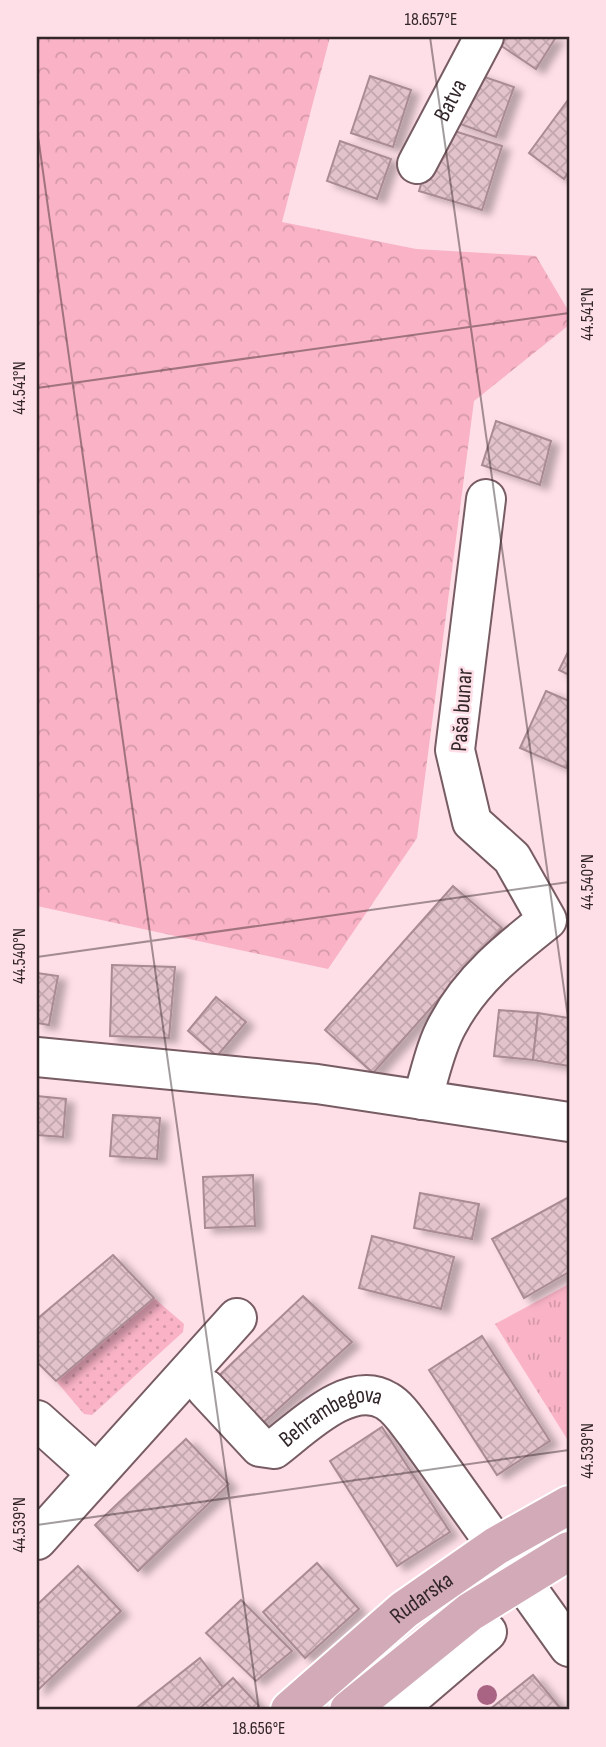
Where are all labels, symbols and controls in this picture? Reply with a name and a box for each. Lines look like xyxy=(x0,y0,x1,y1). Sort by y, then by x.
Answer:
text: 18.657°E xyxy=(405,9,457,30)
street label: Batva xyxy=(428,74,473,126)
text: 44.541°N xyxy=(577,287,598,341)
text: 44.541°N xyxy=(9,361,30,415)
street label: Paša bunar xyxy=(445,667,479,753)
text: 44.540°N xyxy=(577,854,598,910)
text: 44.540°N xyxy=(9,928,30,984)
street label: Behrambegova xyxy=(273,1381,386,1453)
text: 44.539°N xyxy=(577,1423,598,1479)
text: 44.539°N xyxy=(9,1497,30,1553)
street label: Rudarska xyxy=(384,1566,459,1630)
text: 18.656°E xyxy=(233,1718,285,1739)

